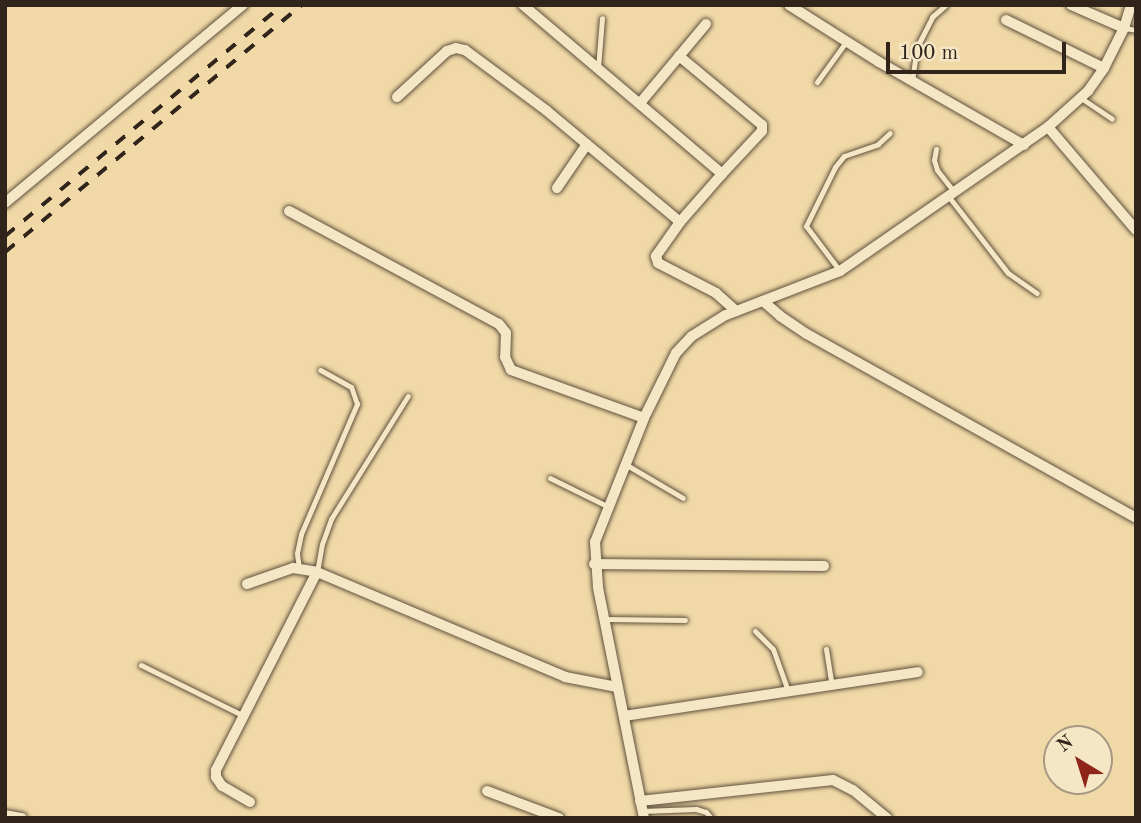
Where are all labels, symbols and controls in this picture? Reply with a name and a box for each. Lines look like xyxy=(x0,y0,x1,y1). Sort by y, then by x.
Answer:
scale bar xyxy=(889,28,1069,72)
text: 100 m xyxy=(899,43,958,64)
north arrow xyxy=(1043,725,1113,795)
text: N xyxy=(1054,733,1078,757)

